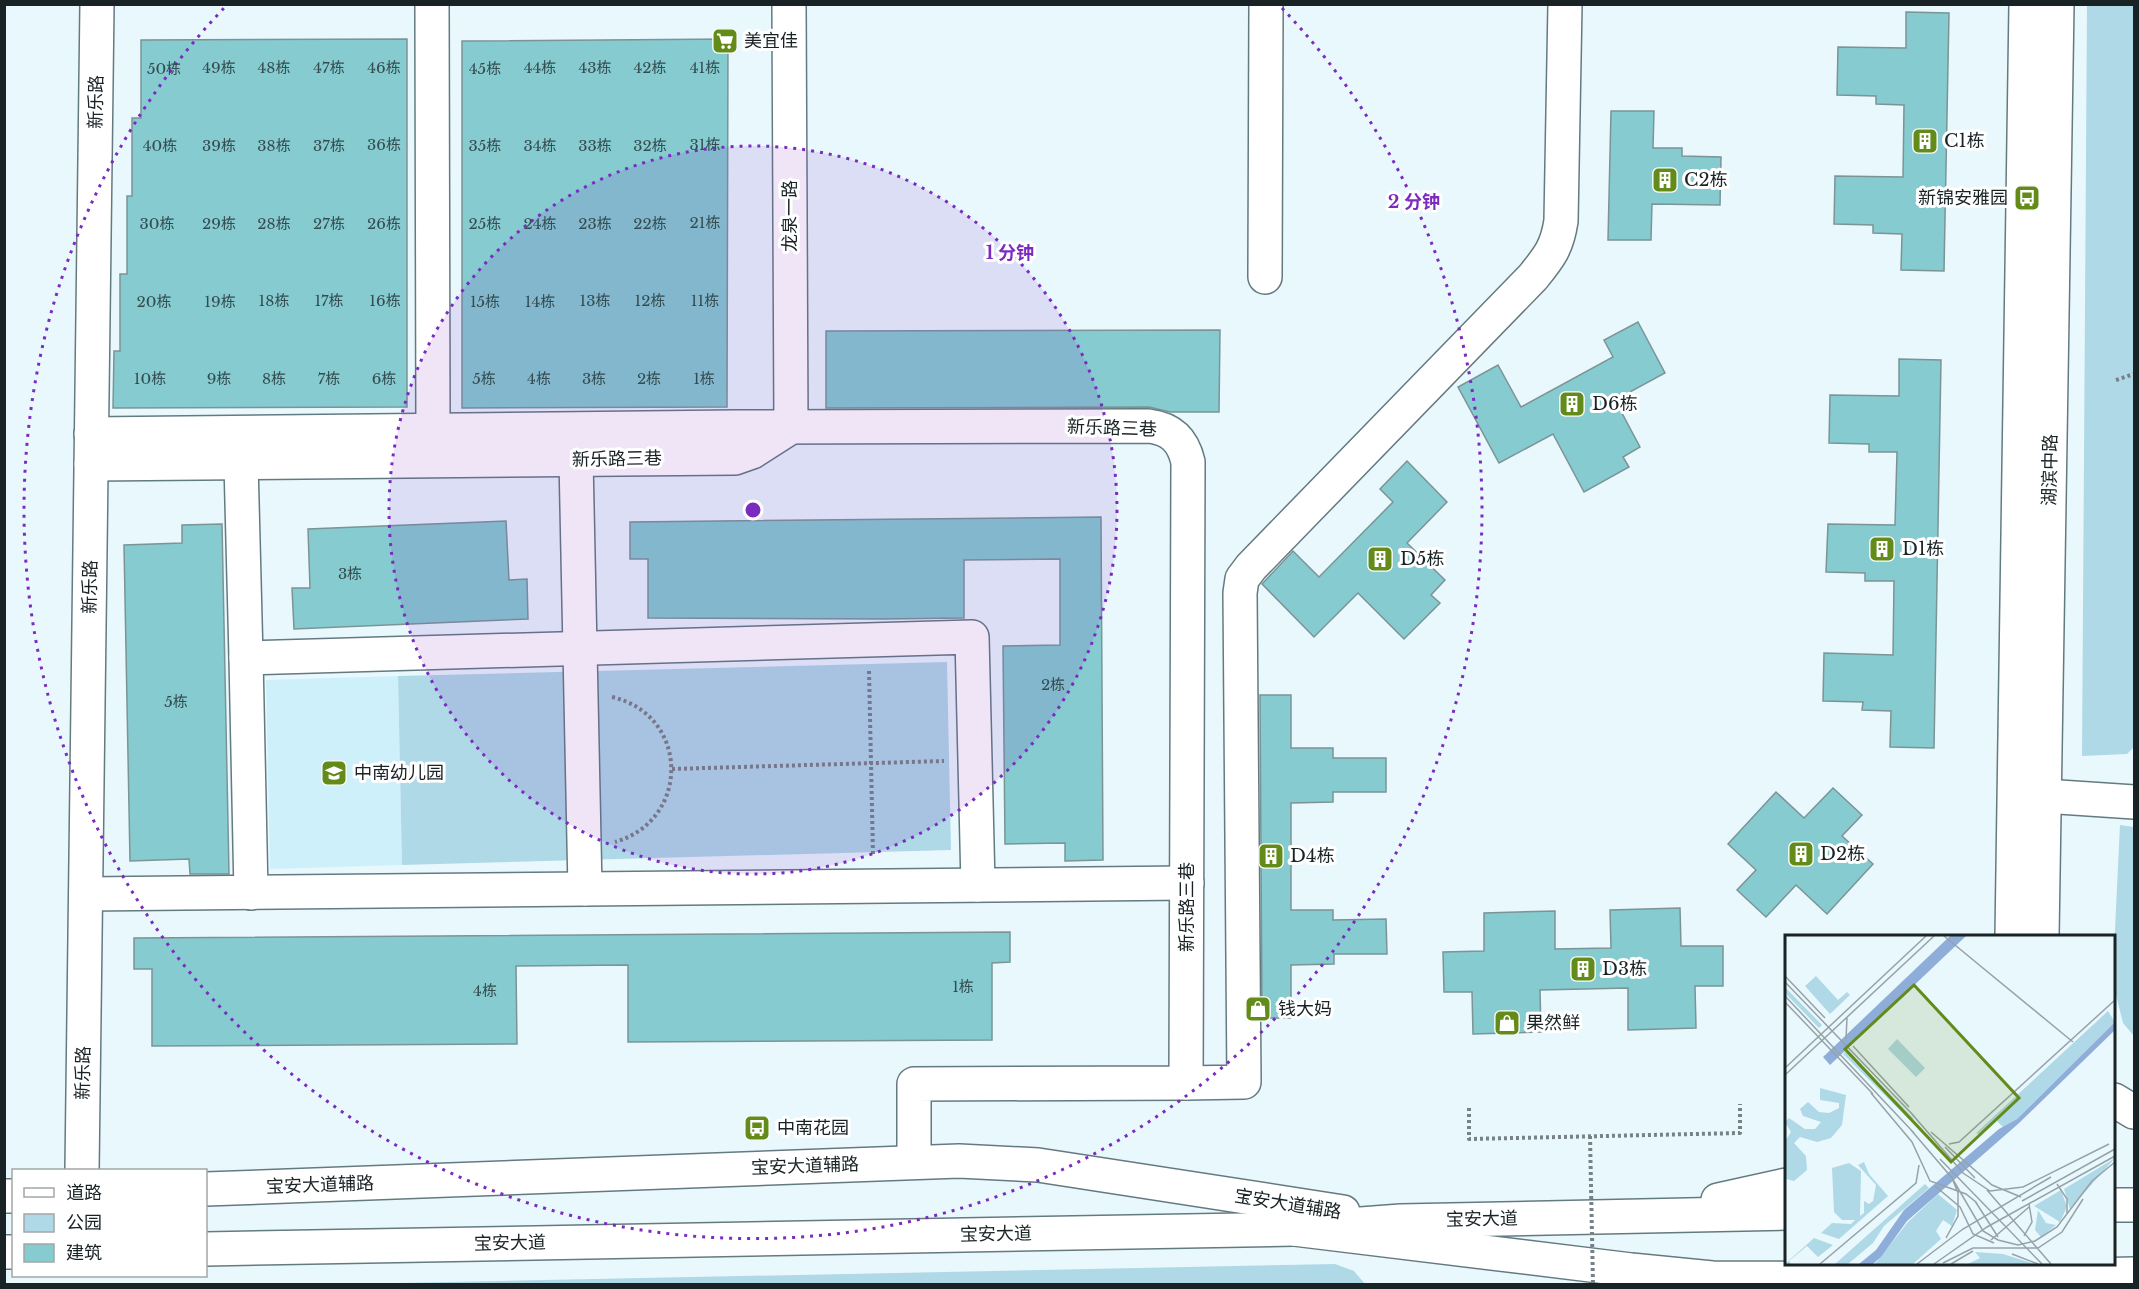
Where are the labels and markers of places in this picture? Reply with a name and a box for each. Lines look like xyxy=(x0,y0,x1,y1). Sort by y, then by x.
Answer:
supermarket icon: 美宜佳 xyxy=(710,26,740,56)
place label: 美宜佳 xyxy=(744,30,798,52)
building icon: C1栋 xyxy=(1910,126,1940,156)
place label: C1栋 xyxy=(1944,130,1984,152)
building icon: C2栋 xyxy=(1650,165,1680,195)
place label: C2栋 xyxy=(1684,169,1728,191)
bus stop icon: 新锦安雅园 xyxy=(2012,183,2042,213)
place label: 新锦安雅园 xyxy=(1918,187,2008,209)
building icon: D6栋 xyxy=(1557,389,1587,419)
place label: D6栋 xyxy=(1592,393,1638,415)
centre of rings xyxy=(743,500,763,520)
building icon: D1栋 xyxy=(1867,534,1897,564)
place label: D1栋 xyxy=(1902,538,1944,560)
building icon: D5栋 xyxy=(1365,544,1395,574)
place label: D5栋 xyxy=(1400,548,1444,570)
school or university icon: 中南幼儿园 xyxy=(319,758,349,788)
place label: 中南幼儿园 xyxy=(354,762,444,784)
building icon: D2栋 xyxy=(1786,839,1816,869)
building icon: D4栋 xyxy=(1256,841,1286,871)
place label: D2栋 xyxy=(1820,843,1865,865)
place label: D4栋 xyxy=(1290,845,1334,867)
building icon: D3栋 xyxy=(1568,954,1598,984)
place label: D3栋 xyxy=(1602,958,1647,980)
shop icon: 钱大妈 xyxy=(1243,994,1273,1024)
place label: 钱大妈 xyxy=(1278,998,1332,1020)
shop icon: 果然鲜 xyxy=(1492,1008,1522,1038)
place label: 果然鲜 xyxy=(1526,1012,1580,1034)
bus stop icon: 中南花园 xyxy=(742,1113,772,1143)
place label: 中南花园 xyxy=(777,1117,849,1139)

